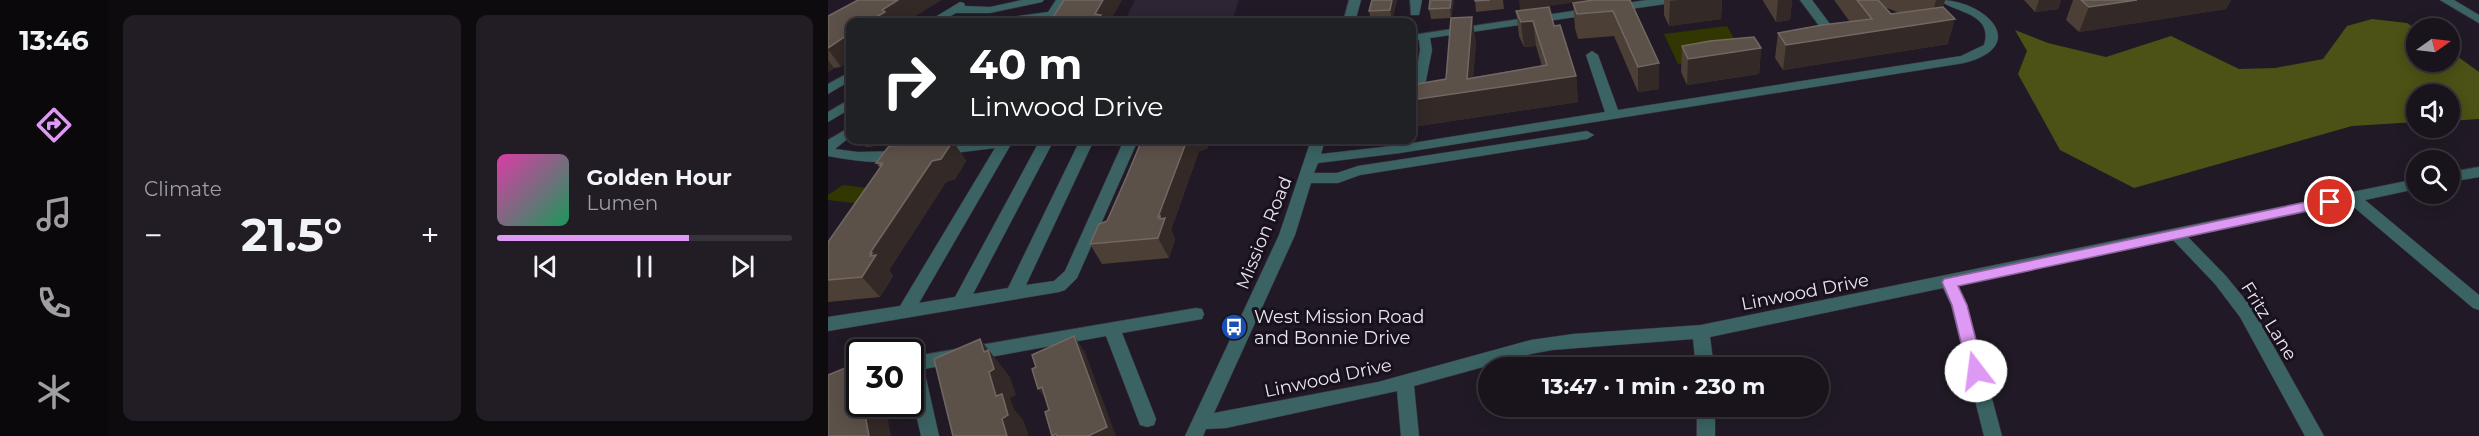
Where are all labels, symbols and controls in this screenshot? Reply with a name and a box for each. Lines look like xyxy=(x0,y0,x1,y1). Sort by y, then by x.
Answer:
north arrow xyxy=(2406,18,2460,72)
map controls xyxy=(2406,18,2460,204)
text: 13:46 xyxy=(19,24,89,57)
text: 40 m xyxy=(969,38,1082,90)
icon: right xyxy=(870,42,948,120)
button: sound xyxy=(2406,84,2460,138)
text: Linwood Drive xyxy=(969,90,1163,123)
icon: directions xyxy=(33,104,75,146)
button: search xyxy=(2406,150,2460,204)
text: Golden Hour xyxy=(587,164,732,191)
street label: Mission Road xyxy=(1231,173,1297,293)
pin xyxy=(2304,176,2355,227)
text: Climate xyxy=(144,177,222,201)
icon: arrive xyxy=(2313,185,2346,218)
text: Lumen xyxy=(587,191,658,215)
icon: music xyxy=(33,193,75,235)
text: 21.5° xyxy=(241,207,342,262)
text: − xyxy=(144,215,163,255)
text: + xyxy=(421,215,440,255)
icon: previous xyxy=(529,250,562,283)
icon: pause xyxy=(628,250,661,283)
icon: next xyxy=(726,250,759,283)
street label: Linwood Drive xyxy=(1739,269,1871,315)
street label: Fritz Lane xyxy=(2236,278,2302,364)
icon: phone xyxy=(33,282,75,324)
place label: West Mission Road and Bonnie Drive xyxy=(1254,306,1424,349)
bus stop icon: West Mission Road and Bonnie Drive xyxy=(1219,312,1249,342)
speed limit sign: 30 xyxy=(846,339,924,417)
position arrow xyxy=(1944,339,2008,403)
street label: Linwood Drive xyxy=(1262,354,1394,402)
icon: climate xyxy=(33,371,75,413)
text: 13:47 · 1 min · 230 m xyxy=(1542,373,1765,400)

